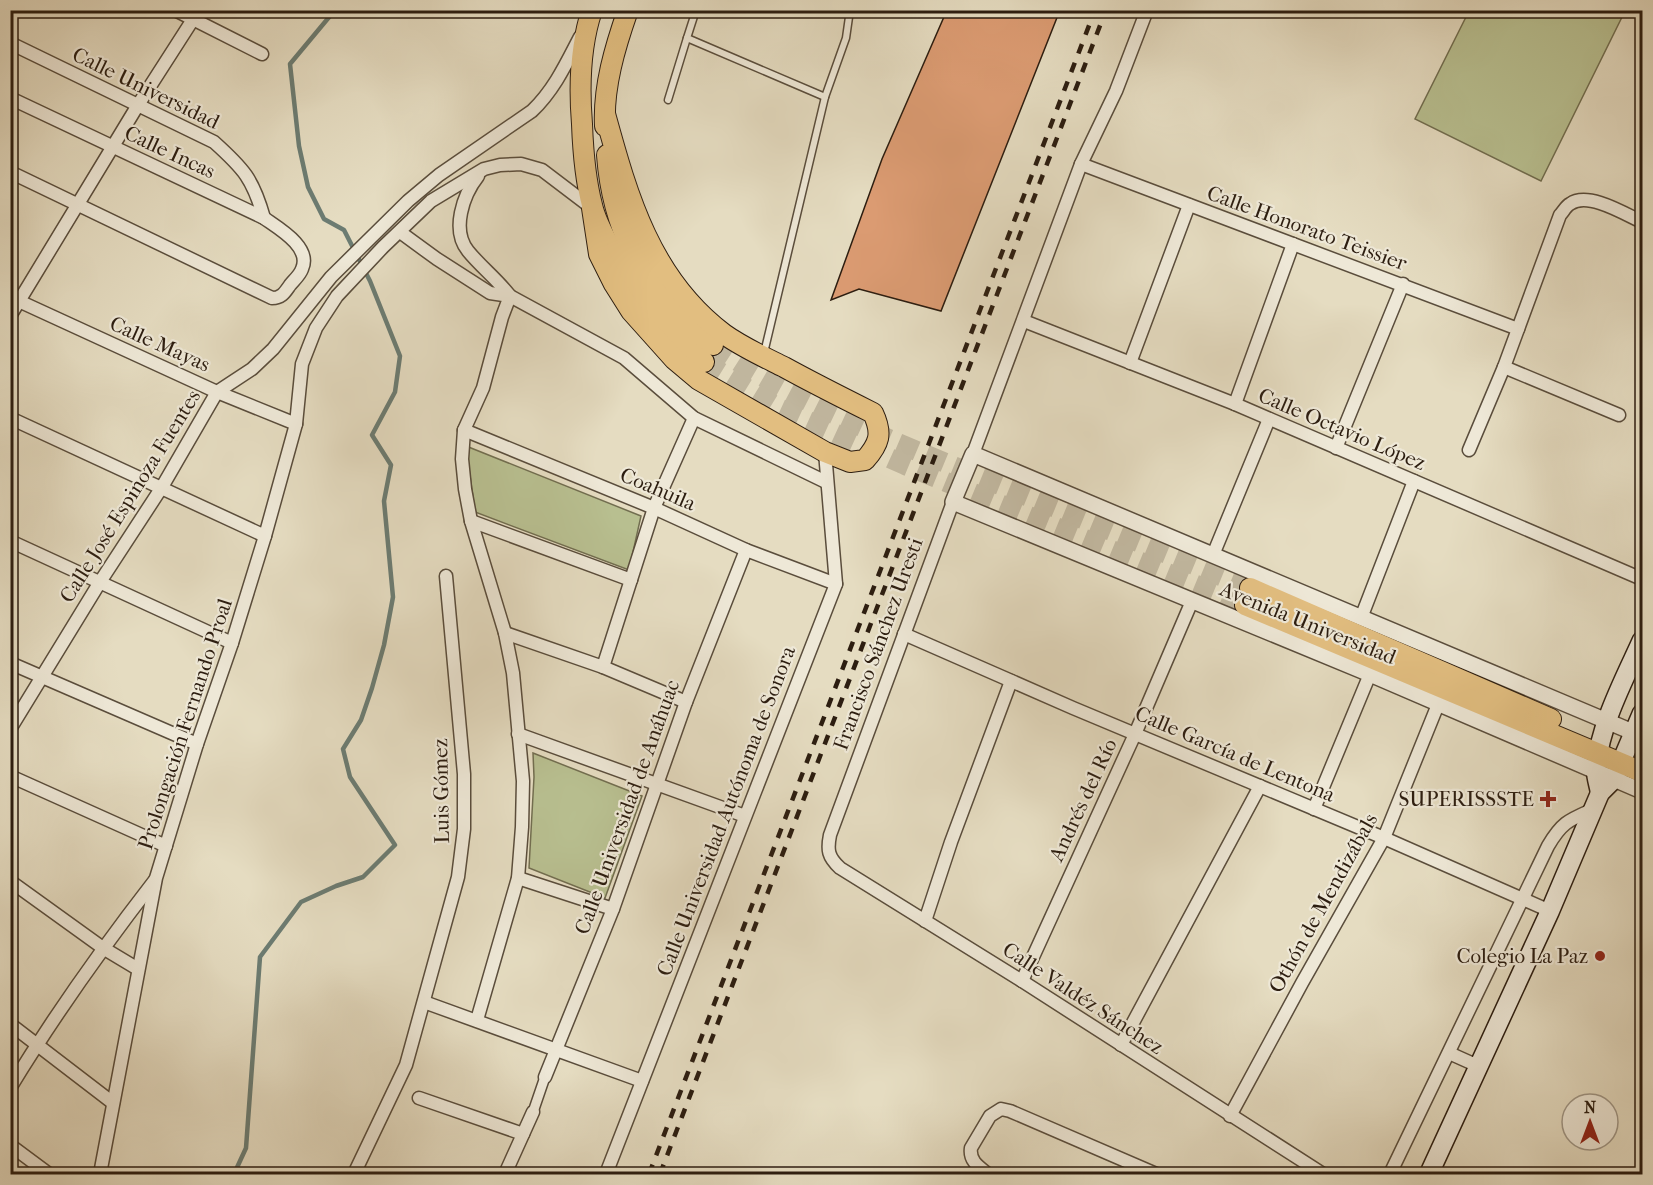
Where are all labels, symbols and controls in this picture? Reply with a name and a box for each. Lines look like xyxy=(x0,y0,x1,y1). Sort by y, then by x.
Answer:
street label: Calle Universidad xyxy=(69,42,224,134)
street label: Calle Incas xyxy=(121,121,219,184)
street label: Calle Honorato Teissier xyxy=(1204,181,1410,275)
street label: Calle Mayas xyxy=(106,311,214,377)
street label: Calle Octavio López xyxy=(1255,383,1429,475)
street label: Calle José Espinoza Fuentes xyxy=(55,385,206,607)
street label: Coahuila xyxy=(617,462,700,516)
street label: Francisco Sánchez Uresti xyxy=(828,535,928,753)
street label: Avenida Universidad xyxy=(1216,576,1400,669)
street label: Prolongación Fernando Proal xyxy=(133,595,237,853)
street label: Calle Universidad Autónoma de Sonora xyxy=(652,642,800,979)
street label: Calle Universidad de Anáhuac xyxy=(570,676,684,938)
street label: Calle García de Lentona xyxy=(1131,701,1339,807)
street label: Andrés del Río xyxy=(1044,735,1122,866)
street label: Luis Gómez xyxy=(428,738,454,844)
place label: SUPERISSSTE xyxy=(1399,787,1534,811)
marker: SUPERISSSTE xyxy=(1539,790,1557,808)
street label: Othón de Mendizábals xyxy=(1264,809,1383,997)
street label: Calle Valdéz Sánchez xyxy=(998,937,1168,1059)
place label: Colegio La Paz xyxy=(1456,944,1588,968)
marker: Colegio La Paz xyxy=(1593,949,1607,963)
north arrow xyxy=(1560,1092,1620,1152)
text: N xyxy=(1584,1098,1597,1117)

